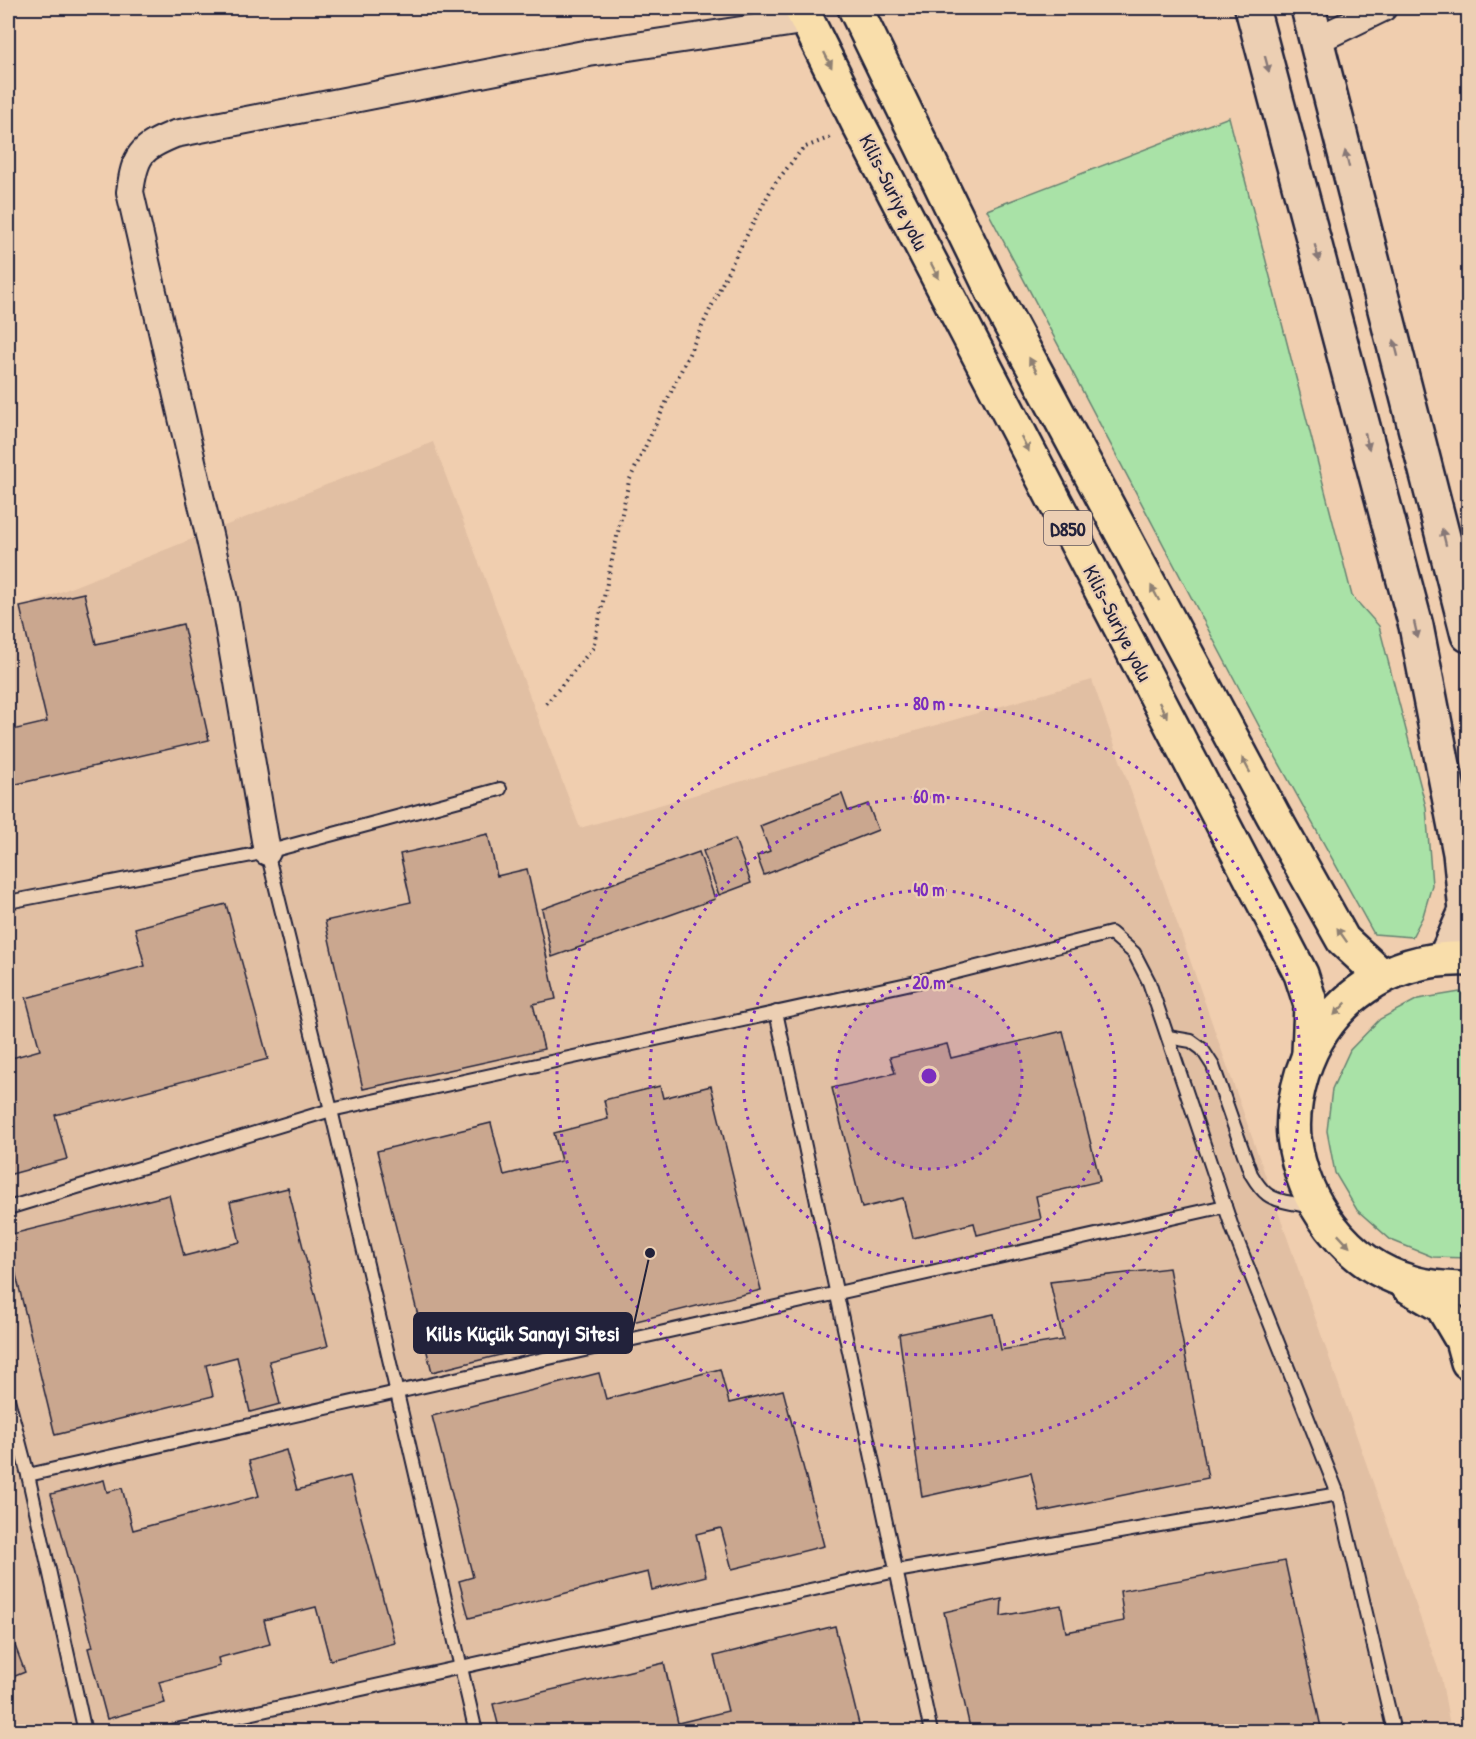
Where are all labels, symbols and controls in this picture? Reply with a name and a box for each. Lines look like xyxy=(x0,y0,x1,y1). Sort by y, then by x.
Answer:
one-way arrow xyxy=(823,51,832,68)
one-way arrow xyxy=(1263,55,1272,73)
street label: Kilis-Suriye yolu xyxy=(852,129,936,256)
one-way arrow xyxy=(1342,150,1352,169)
one-way arrow xyxy=(1313,244,1322,262)
one-way arrow xyxy=(930,263,940,280)
one-way arrow xyxy=(1390,339,1400,357)
one-way arrow xyxy=(1028,357,1038,374)
one-way arrow xyxy=(1362,432,1372,450)
one-way arrow xyxy=(1019,435,1029,453)
road number: D850 xyxy=(1044,511,1092,545)
one-way arrow xyxy=(1439,528,1449,546)
street label: Kilis-Suriye yolu xyxy=(1076,560,1160,687)
one-way arrow xyxy=(1150,584,1160,601)
one-way arrow xyxy=(1412,620,1421,639)
text: 80 m xyxy=(913,691,945,716)
one-way arrow xyxy=(1158,702,1168,719)
one-way arrow xyxy=(1241,756,1251,773)
text: 60 m xyxy=(913,784,945,809)
text: 40 m xyxy=(913,877,945,902)
one-way arrow xyxy=(1336,927,1348,943)
text: 20 m xyxy=(913,970,945,995)
one-way arrow xyxy=(1334,1001,1348,1015)
centre of rings xyxy=(919,1066,939,1086)
one-way arrow xyxy=(1337,1233,1351,1248)
callout: Kilis Küçük Sanayi Sitesi xyxy=(414,1313,632,1353)
text: Kilis Küçük Sanayi Sitesi xyxy=(426,1318,620,1349)

